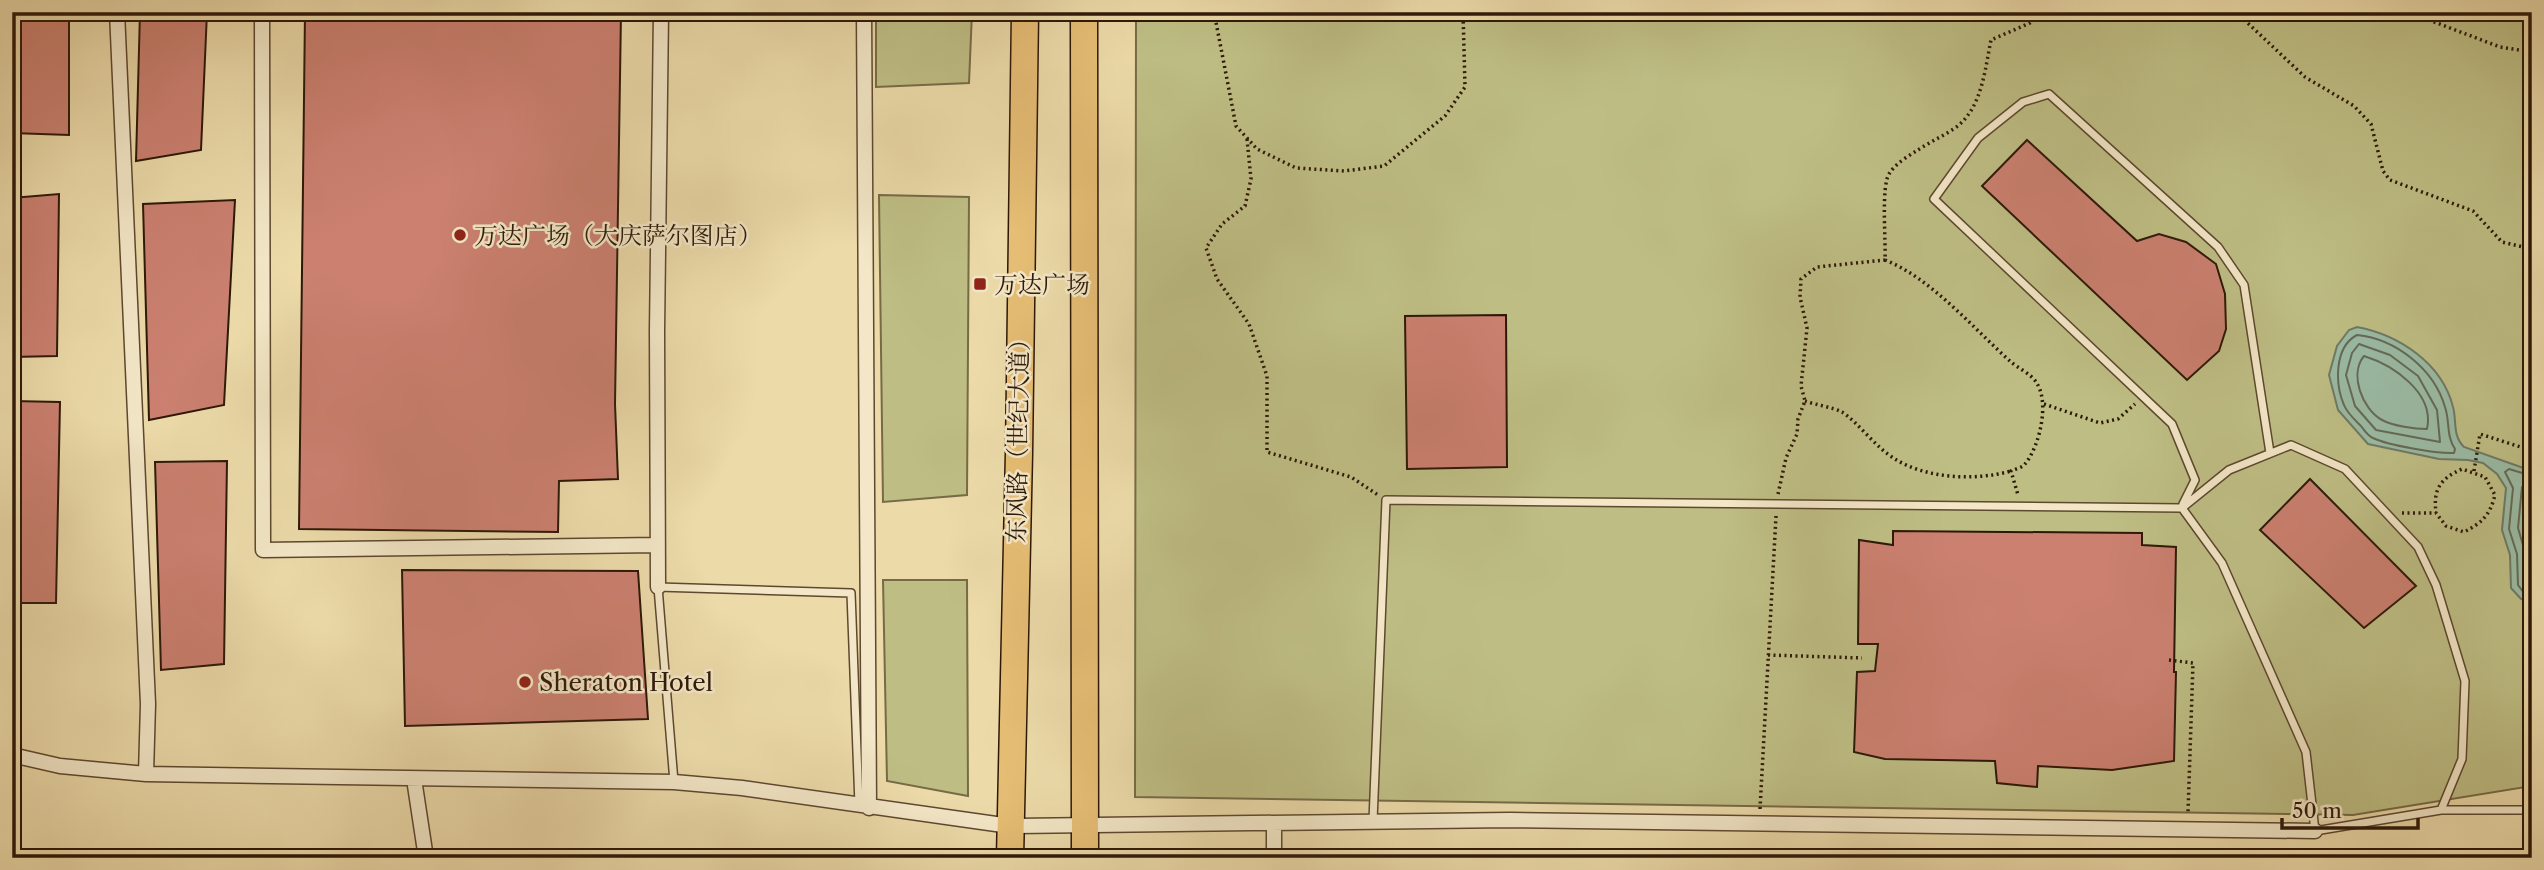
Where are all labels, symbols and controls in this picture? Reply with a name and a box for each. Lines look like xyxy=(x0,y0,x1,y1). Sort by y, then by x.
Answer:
place label: 万达广场（大庆萨尔图店） xyxy=(474,221,762,250)
marker: 万达广场（大庆萨尔图店） xyxy=(452,227,468,243)
place label: 万达广场 xyxy=(994,270,1090,299)
marker: 万达广场 xyxy=(972,276,988,292)
street label: 东风路（世纪大道） xyxy=(1002,327,1034,543)
place label: Sheraton Hotel xyxy=(539,668,713,697)
marker: Sheraton Hotel xyxy=(517,674,533,690)
scale bar xyxy=(2282,786,2418,830)
text: 50 m xyxy=(2292,798,2342,823)

